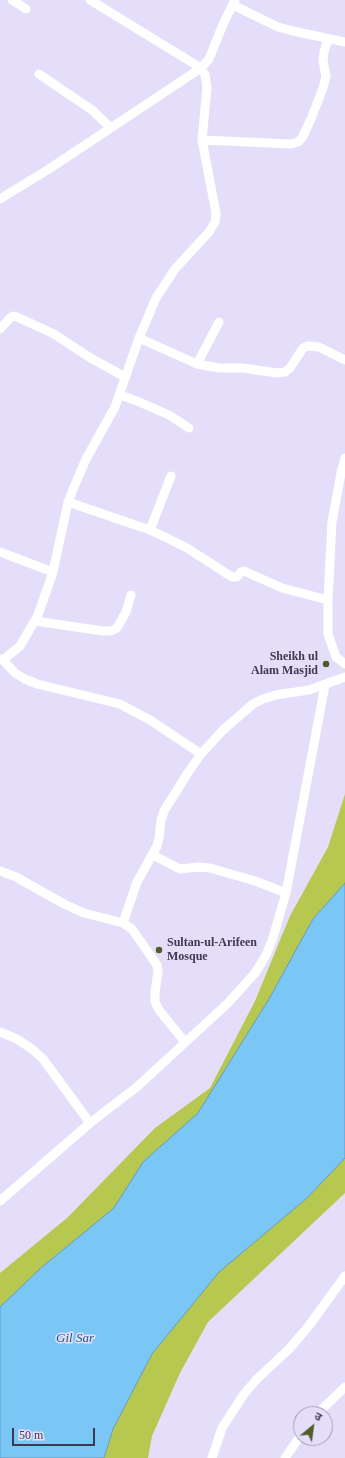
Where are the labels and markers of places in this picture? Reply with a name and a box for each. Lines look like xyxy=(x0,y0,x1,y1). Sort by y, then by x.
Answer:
place label: Sheikh ul Alam Masjid xyxy=(251,650,318,678)
marker: Sheikh ul Alam Masjid xyxy=(321,659,331,669)
place label: Sultan-ul-Arifeen Mosque xyxy=(167,936,257,964)
marker: Sultan-ul-Arifeen Mosque xyxy=(154,945,164,955)

